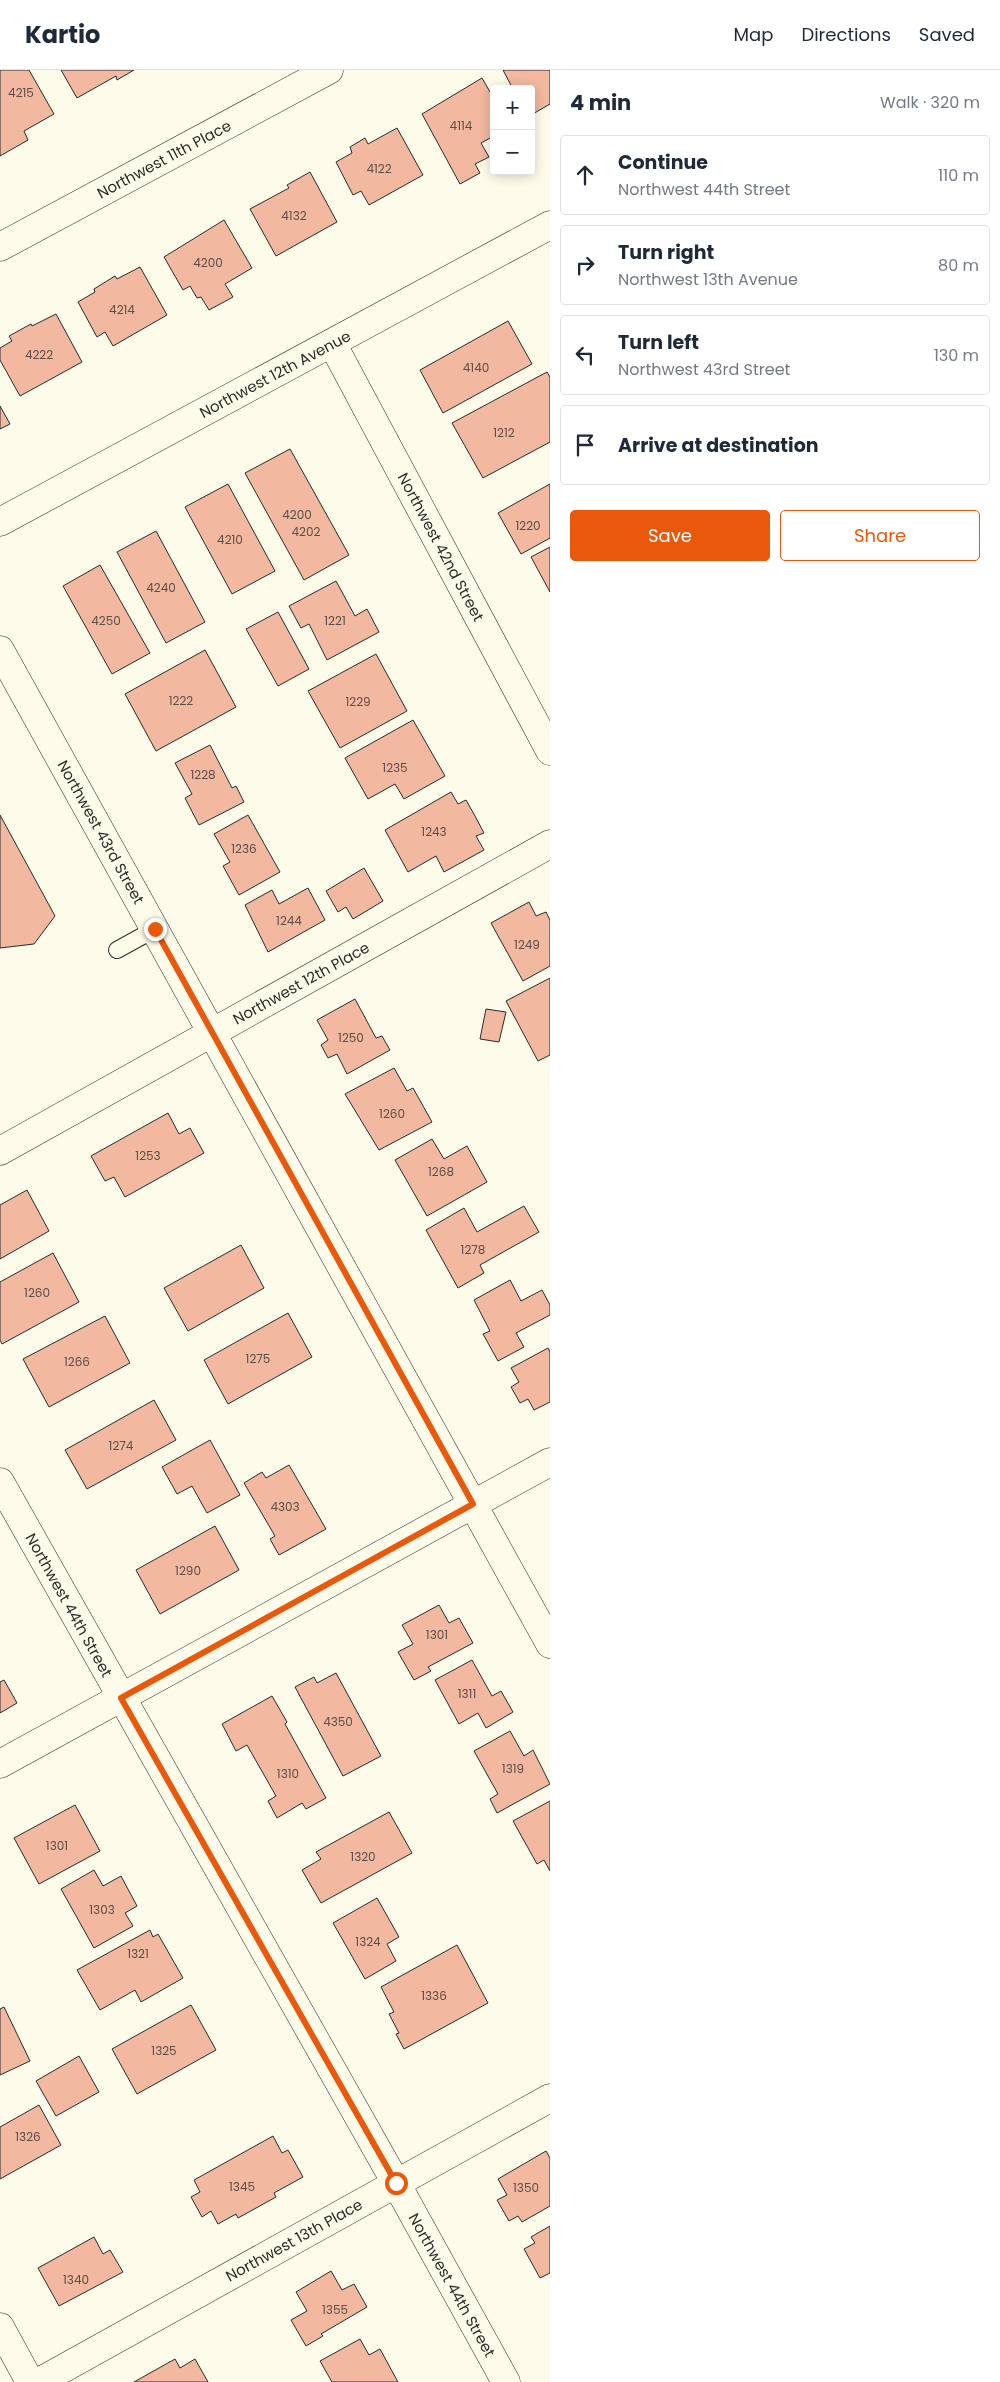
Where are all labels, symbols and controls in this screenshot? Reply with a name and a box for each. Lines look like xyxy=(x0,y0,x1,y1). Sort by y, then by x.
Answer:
text: Kartio xyxy=(25,18,100,51)
text: Map xyxy=(734,22,773,47)
text: Directions xyxy=(801,22,891,47)
text: Saved xyxy=(919,22,975,47)
house number: 4215 xyxy=(8,84,34,101)
map controls xyxy=(490,85,535,175)
button: + xyxy=(490,85,535,130)
text: 4 min xyxy=(570,88,631,117)
text: Walk · 320 m xyxy=(880,91,980,114)
street label: Northwest 11th Place xyxy=(93,115,235,203)
house number: 4114 xyxy=(450,117,473,134)
button: − xyxy=(490,130,535,175)
text: Continue xyxy=(618,149,708,176)
house number: 4122 xyxy=(366,160,392,177)
icon: ahead xyxy=(571,161,599,189)
text: 110 m xyxy=(938,164,979,187)
text: Northwest 44th Street xyxy=(618,178,790,201)
house number: 4132 xyxy=(281,207,307,224)
text: Turn right xyxy=(618,239,714,266)
icon: right xyxy=(571,251,599,279)
house number: 4200 xyxy=(193,254,223,271)
text: 80 m xyxy=(938,254,979,277)
text: Northwest 13th Avenue xyxy=(618,268,798,291)
house number: 4214 xyxy=(109,301,135,318)
street label: Northwest 12th Avenue xyxy=(196,325,354,423)
text: Turn left xyxy=(618,329,699,356)
icon: left xyxy=(571,341,599,369)
text: 130 m xyxy=(934,344,979,367)
house number: 4222 xyxy=(25,346,53,363)
text: Northwest 43rd Street xyxy=(618,358,790,381)
house number: 4140 xyxy=(463,359,489,376)
house number: 1212 xyxy=(493,424,515,441)
icon: arrive xyxy=(571,431,599,459)
text: Arrive at destination xyxy=(618,432,819,459)
street label: Northwest 42nd Street xyxy=(393,469,489,625)
house number: 4200 xyxy=(282,506,312,523)
button: Save xyxy=(570,510,770,561)
button: Share xyxy=(780,510,980,561)
house number: 1220 xyxy=(515,517,541,534)
house number: 4202 xyxy=(292,523,321,540)
house number: 4210 xyxy=(217,531,243,548)
house number: 4240 xyxy=(146,579,176,596)
house number: 4250 xyxy=(91,612,121,629)
house number: 1221 xyxy=(324,612,346,629)
house number: 1222 xyxy=(169,692,193,709)
house number: 1229 xyxy=(345,693,371,710)
street label: Northwest 43rd Street xyxy=(53,756,149,908)
house number: 1235 xyxy=(382,759,408,776)
house number: 1228 xyxy=(190,766,216,783)
house number: 1243 xyxy=(421,823,447,840)
house number: 1236 xyxy=(231,840,257,857)
house number: 1244 xyxy=(276,912,302,929)
route end xyxy=(144,918,167,941)
house number: 1249 xyxy=(514,936,540,953)
street label: Northwest 12th Place xyxy=(229,937,373,1029)
house number: 1250 xyxy=(338,1029,364,1046)
house number: 1260 xyxy=(379,1105,405,1122)
house number: 1253 xyxy=(135,1147,161,1164)
house number: 1268 xyxy=(428,1163,454,1180)
house number: 1278 xyxy=(461,1241,485,1258)
house number: 1260 xyxy=(24,1284,50,1301)
house number: 1275 xyxy=(246,1350,270,1367)
house number: 1266 xyxy=(64,1353,90,1370)
house number: 1274 xyxy=(109,1437,134,1454)
house number: 4303 xyxy=(270,1498,300,1515)
street label: Northwest 44th Street xyxy=(21,1529,117,1681)
house number: 1290 xyxy=(175,1562,201,1579)
house number: 1301 xyxy=(426,1626,448,1643)
house number: 1311 xyxy=(458,1685,476,1702)
house number: 4350 xyxy=(323,1713,353,1730)
house number: 1319 xyxy=(502,1760,524,1777)
house number: 1310 xyxy=(277,1765,299,1782)
house number: 1301 xyxy=(46,1837,68,1854)
house number: 1320 xyxy=(350,1848,376,1865)
house number: 1303 xyxy=(89,1901,115,1918)
house number: 1324 xyxy=(355,1933,381,1950)
house number: 1321 xyxy=(127,1945,149,1962)
house number: 1336 xyxy=(421,1987,447,2004)
house number: 1325 xyxy=(151,2042,177,2059)
house number: 1326 xyxy=(15,2128,41,2145)
route start xyxy=(385,2172,408,2195)
house number: 1345 xyxy=(229,2178,255,2195)
house number: 1350 xyxy=(513,2179,539,2196)
street label: Northwest 13th Place xyxy=(222,2194,366,2286)
street label: Northwest 44th Street xyxy=(404,2209,500,2361)
house number: 1340 xyxy=(63,2271,89,2288)
house number: 1355 xyxy=(322,2301,348,2318)

